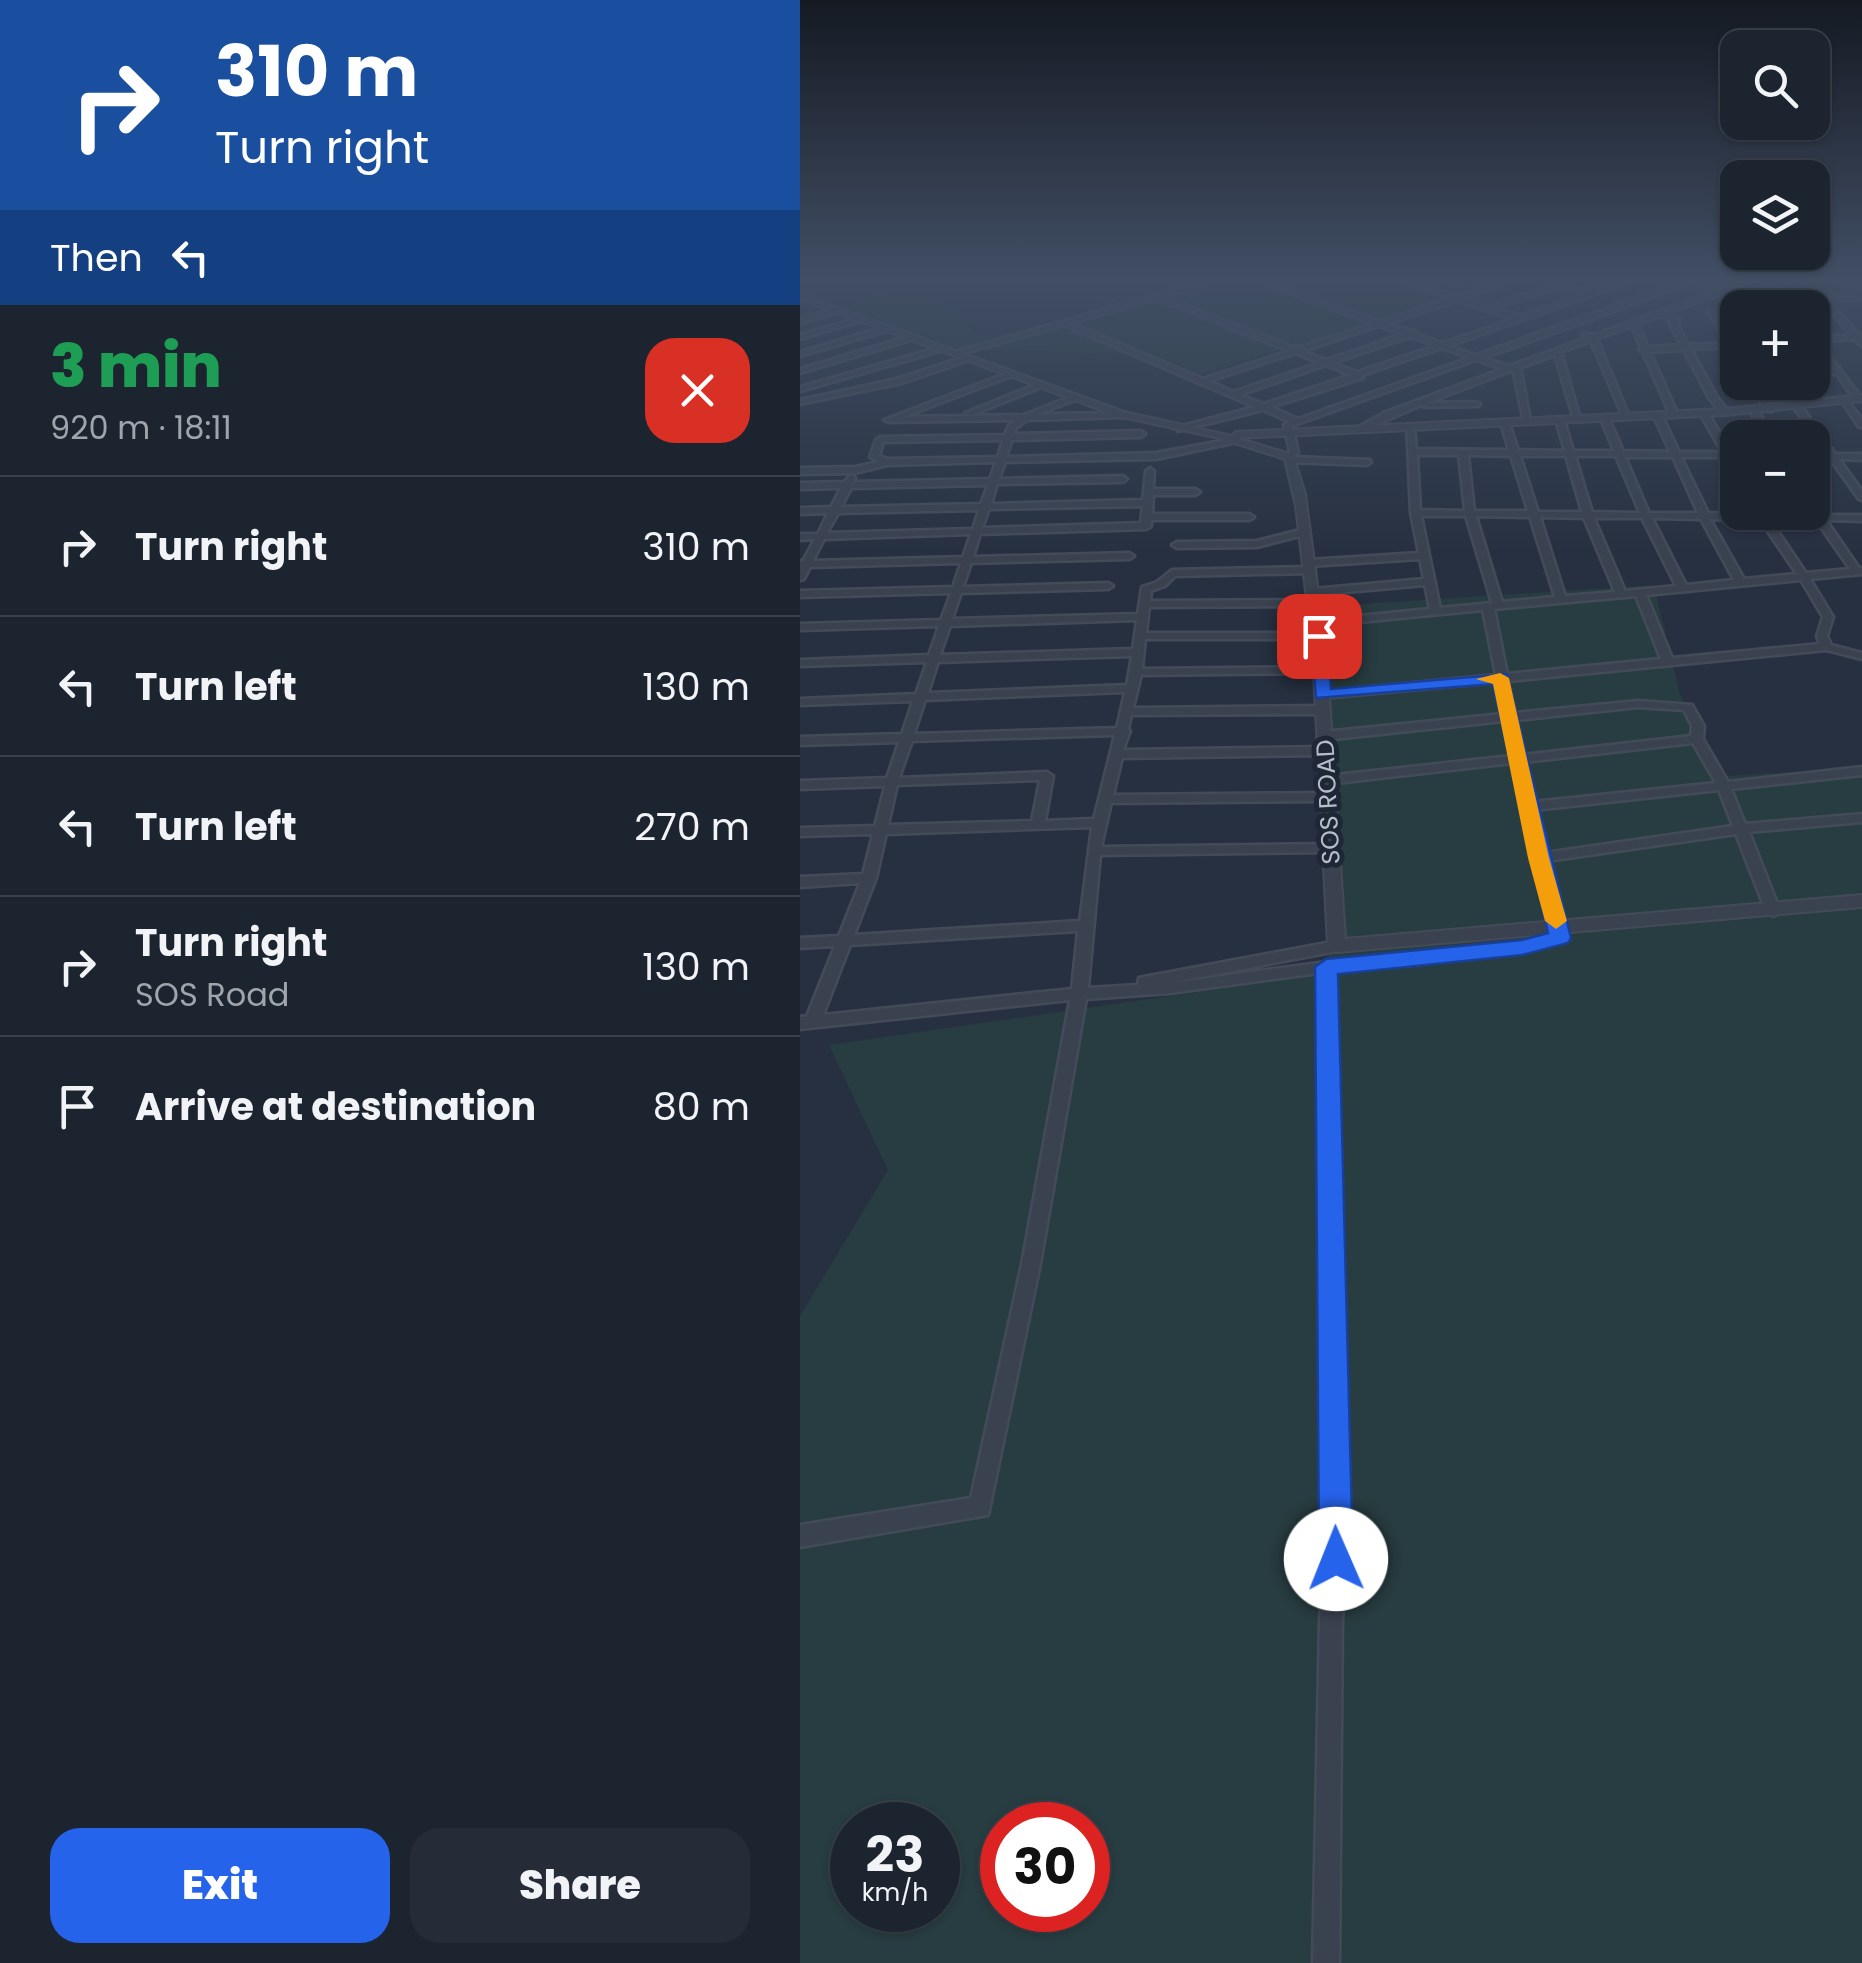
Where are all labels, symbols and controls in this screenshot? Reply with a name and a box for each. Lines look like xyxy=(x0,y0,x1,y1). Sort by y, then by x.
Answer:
text: 310 m xyxy=(215,22,418,121)
map controls xyxy=(1720,30,1830,530)
button: search xyxy=(1720,30,1830,140)
icon: right xyxy=(50,40,180,170)
text: Turn right xyxy=(215,116,429,179)
button: layers xyxy=(1720,160,1830,270)
icon: left xyxy=(163,230,218,285)
text: Then xyxy=(50,231,143,284)
button: + xyxy=(1720,290,1830,400)
text: 3 min xyxy=(50,324,222,408)
button: close xyxy=(645,338,750,443)
text: 920 m · 18:11 xyxy=(50,405,232,450)
button: − xyxy=(1720,420,1830,530)
icon: right xyxy=(50,519,105,574)
text: Turn right xyxy=(135,520,327,573)
text: 310 m xyxy=(642,520,750,573)
pin xyxy=(1277,594,1362,679)
icon: arrive xyxy=(1292,609,1347,664)
icon: left xyxy=(50,659,105,714)
text: Turn left xyxy=(135,660,297,713)
text: 130 m xyxy=(642,660,750,713)
street label: SOS ROAD xyxy=(1307,739,1349,865)
icon: left xyxy=(50,799,105,854)
text: Turn left xyxy=(135,800,297,853)
text: 270 m xyxy=(634,800,750,853)
text: Turn right xyxy=(135,916,327,969)
icon: right xyxy=(50,939,105,994)
text: 130 m xyxy=(642,940,750,993)
text: SOS Road xyxy=(135,972,289,1017)
icon: arrive xyxy=(50,1079,105,1134)
text: Arrive at destination xyxy=(135,1080,536,1133)
text: 80 m xyxy=(653,1080,750,1133)
position arrow xyxy=(1284,1507,1388,1611)
speed limit sign: 30 xyxy=(980,1802,1110,1932)
text: 23 xyxy=(866,1819,924,1890)
button: Exit xyxy=(50,1828,390,1943)
button: Share xyxy=(410,1828,750,1943)
text: km/h xyxy=(862,1875,928,1910)

